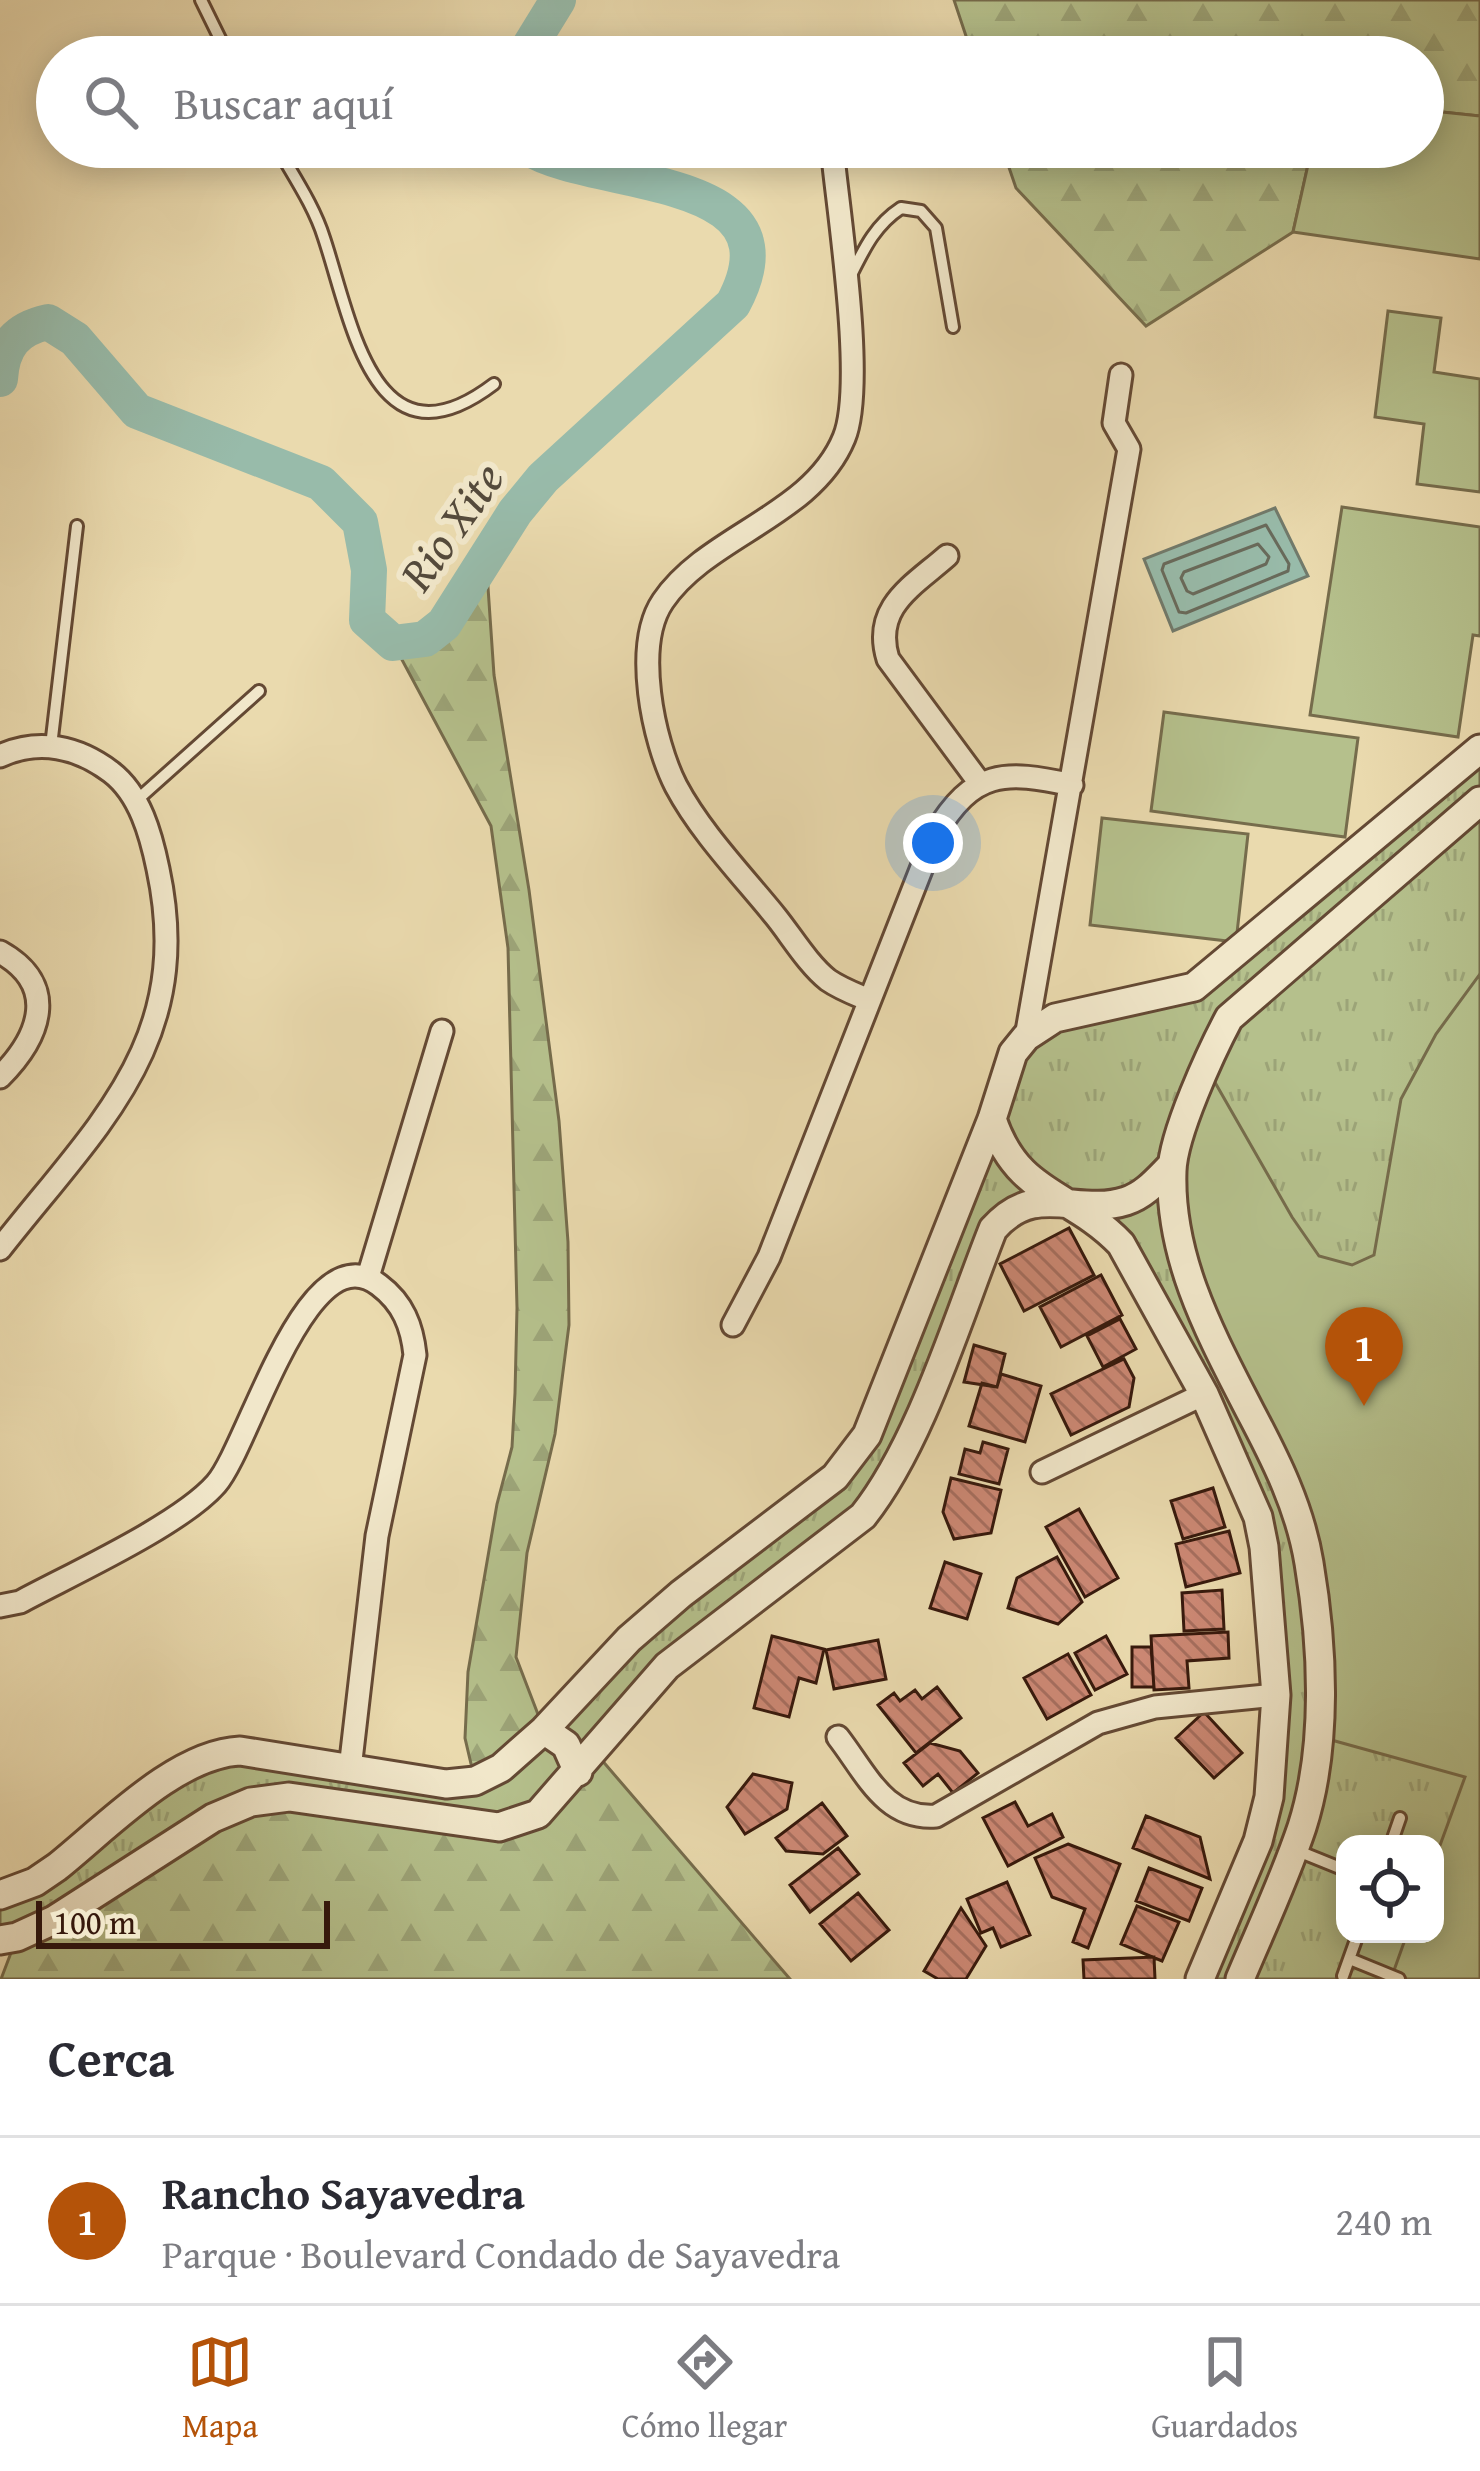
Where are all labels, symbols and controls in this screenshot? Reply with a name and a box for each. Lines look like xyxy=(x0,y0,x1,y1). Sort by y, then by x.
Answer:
search box xyxy=(36,36,1444,168)
icon: search xyxy=(78,69,144,135)
text: Buscar aquí xyxy=(174,70,393,135)
water label: Rio Xite xyxy=(380,447,521,605)
your location xyxy=(903,813,963,873)
pin: 1 xyxy=(1325,1307,1403,1406)
map controls xyxy=(1336,1835,1444,1943)
button: locate xyxy=(1336,1835,1444,1943)
scale bar xyxy=(36,1895,330,1948)
text: 100 m xyxy=(54,1898,136,1946)
text: Cerca xyxy=(48,2020,174,2095)
text: Rancho Sayavedra xyxy=(162,2160,525,2225)
text: 1 xyxy=(77,2192,97,2249)
text: 240 m xyxy=(1335,2192,1432,2249)
text: Parque · Boulevard Condado de Sayavedra xyxy=(162,2225,840,2282)
tab: Mapa xyxy=(182,2329,258,2449)
tab: Cómo llegar xyxy=(622,2329,787,2449)
tab: Guardados xyxy=(1151,2329,1298,2449)

